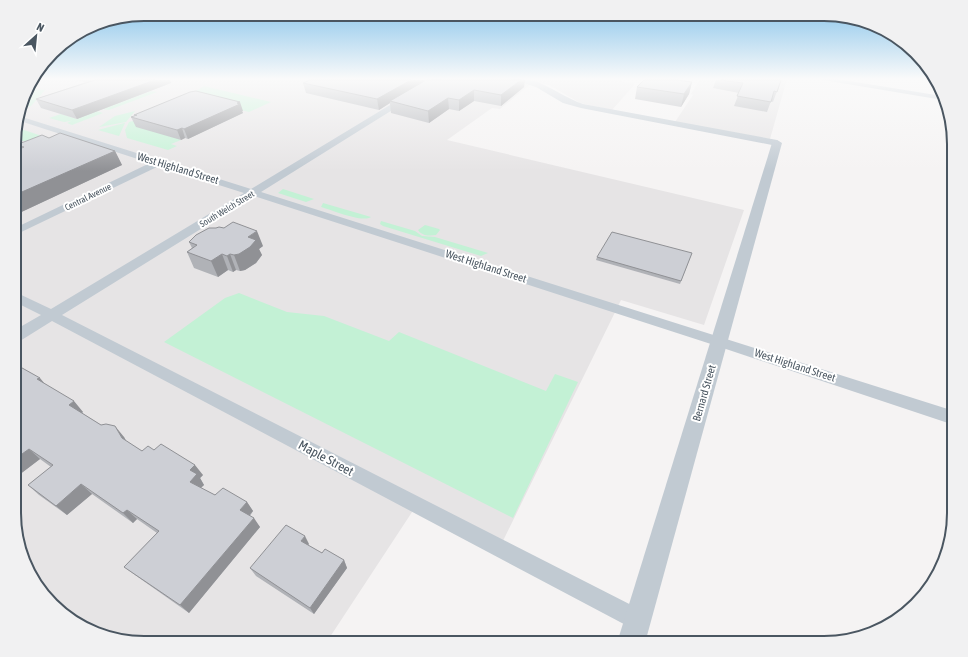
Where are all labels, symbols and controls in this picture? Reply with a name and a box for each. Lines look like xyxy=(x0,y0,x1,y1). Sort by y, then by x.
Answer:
north arrow xyxy=(16,16,56,56)
text: N xyxy=(35,20,46,34)
street label: West Highland Street xyxy=(136,150,220,186)
street label: Central Avenue xyxy=(63,181,113,213)
street label: South Welch Street xyxy=(198,189,256,229)
street label: West Highland Street xyxy=(444,247,528,285)
street label: West Highland Street xyxy=(753,346,837,384)
street label: Bernard Street xyxy=(690,363,718,423)
street label: Maple Street xyxy=(296,437,356,479)

